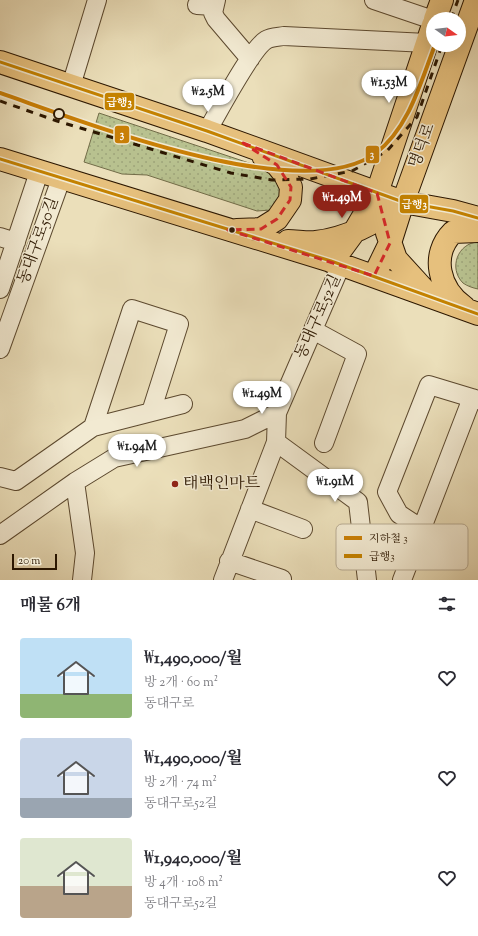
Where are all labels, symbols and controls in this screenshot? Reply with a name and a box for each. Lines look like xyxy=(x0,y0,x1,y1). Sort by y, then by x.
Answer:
north arrow xyxy=(426,12,466,52)
map controls xyxy=(426,12,466,52)
pin: ₩1.53M xyxy=(356,70,422,104)
text: ₩1.53M xyxy=(371,74,408,92)
pin: ₩2.5M xyxy=(180,79,236,113)
text: ₩2.5M xyxy=(191,83,225,101)
line badge: 급행3 xyxy=(104,92,135,111)
text: 급행3 xyxy=(106,95,132,111)
unlabelled marker xyxy=(53,108,65,120)
street label: 명덕로 xyxy=(404,120,442,172)
line badge: 3 xyxy=(114,125,130,144)
text: 3 xyxy=(120,127,125,143)
line badge: 3 xyxy=(365,145,380,164)
text: 3 xyxy=(370,147,375,163)
pin: ₩1.49M xyxy=(309,185,375,219)
text: ₩1.49M xyxy=(322,189,362,207)
street label: 동대구로50길 xyxy=(13,194,65,288)
line badge: 급행3 xyxy=(399,194,429,214)
text: 급행3 xyxy=(401,197,427,213)
unlabelled marker xyxy=(227,225,237,235)
street label: 동대구로52길 xyxy=(290,271,348,363)
pin: ₩1.49M xyxy=(229,381,295,415)
text: ₩1.49M xyxy=(242,385,282,403)
pin: ₩1.94M xyxy=(104,434,170,468)
text: ₩1.94M xyxy=(117,438,157,456)
pin: ₩1.91M xyxy=(302,469,368,503)
place label: 태백인마트 xyxy=(183,473,261,496)
text: ₩1.91M xyxy=(316,473,354,491)
marker: 태백인마트 xyxy=(170,479,180,489)
legend xyxy=(336,524,468,570)
text: 지하철 3 xyxy=(369,531,408,547)
text: 급행3 xyxy=(369,549,395,565)
scale bar xyxy=(12,552,57,571)
text: 20 m xyxy=(18,553,40,569)
icon: filters xyxy=(436,593,458,615)
text: 매물 6개 xyxy=(20,594,81,618)
text: ₩1,490,000/월 xyxy=(144,647,243,671)
icon: home xyxy=(52,654,100,702)
icon: heart xyxy=(436,667,458,689)
text: 방 2개 · 60 m² xyxy=(144,674,218,692)
text: 동대구로 xyxy=(144,695,194,713)
text: ₩1,490,000/월 xyxy=(144,747,243,771)
icon: home xyxy=(52,754,100,802)
icon: heart xyxy=(436,767,458,789)
text: 방 2개 · 74 m² xyxy=(144,774,217,792)
text: 동대구로52길 xyxy=(144,795,217,813)
text: ₩1,940,000/월 xyxy=(144,847,242,871)
icon: home xyxy=(52,854,100,902)
icon: heart xyxy=(436,867,458,889)
text: 방 4개 · 108 m² xyxy=(144,874,223,892)
text: 동대구로52길 xyxy=(144,895,217,913)

